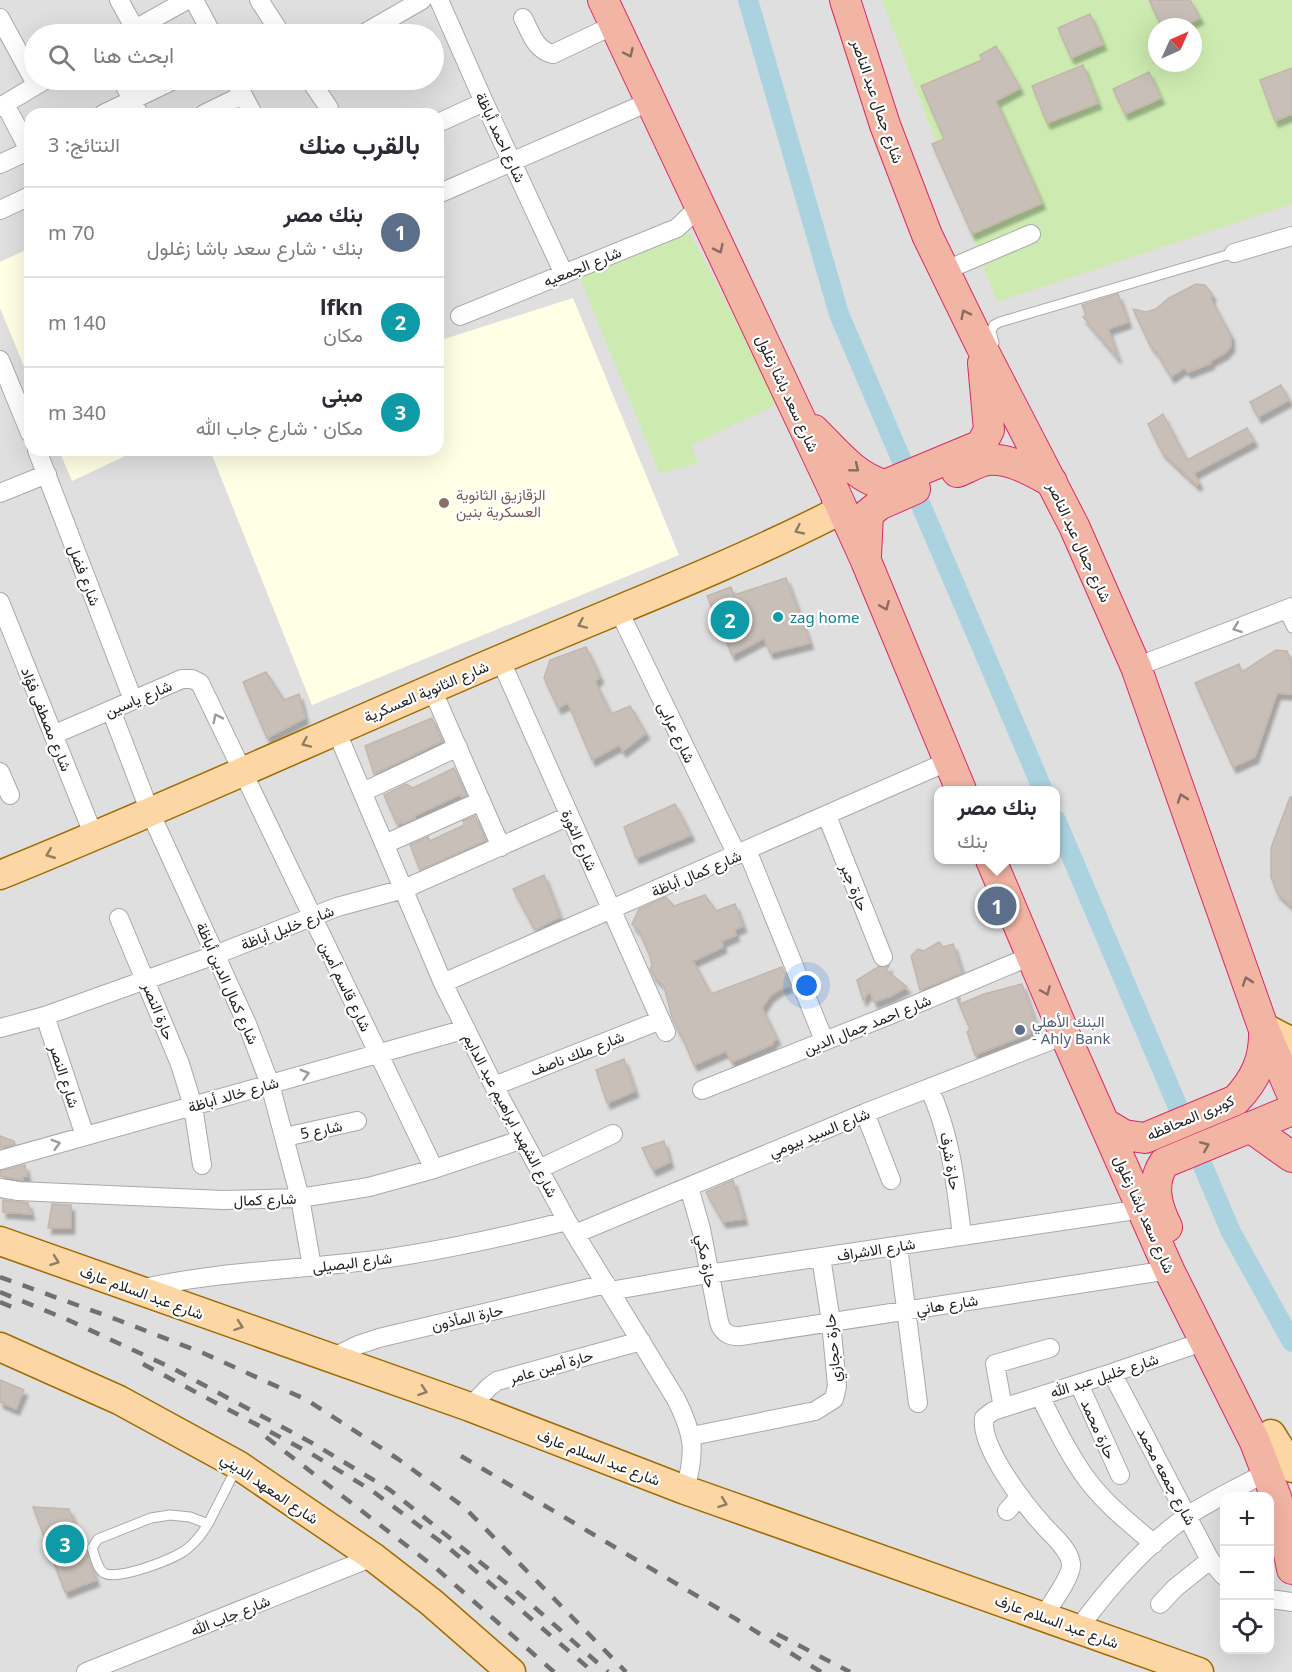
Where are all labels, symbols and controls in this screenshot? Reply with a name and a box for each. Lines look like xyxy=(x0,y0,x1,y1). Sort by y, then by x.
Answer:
north arrow xyxy=(1148,18,1202,72)
search box xyxy=(24,24,444,90)
street label: شارع جمال عبد الناصر xyxy=(845,35,909,167)
text: ابحث هنا xyxy=(93,39,174,69)
icon: search xyxy=(45,41,78,74)
one-way arrow xyxy=(621,46,633,57)
street label: شارع احمد أباظة xyxy=(470,89,531,186)
text: بالقرب منك xyxy=(299,126,420,162)
text: النتائج: 3 xyxy=(48,131,120,158)
text: بنك مصر xyxy=(283,198,363,228)
text: 70 m xyxy=(48,219,95,246)
text: 1 xyxy=(395,219,406,246)
text: بنك · شارع سعد باشا زغلول xyxy=(147,234,363,261)
street label: شارع الجمعيه xyxy=(540,241,625,293)
one-way arrow xyxy=(711,242,723,253)
text: lfkn xyxy=(320,291,363,321)
text: 140 m xyxy=(48,309,106,336)
text: 2 xyxy=(395,309,406,336)
one-way arrow xyxy=(961,310,972,321)
text: مكان xyxy=(323,321,363,348)
street label: شارع سعد باشا زغلول xyxy=(750,331,824,456)
text: مبنى xyxy=(322,378,363,408)
text: 340 m xyxy=(48,399,106,426)
text: 3 xyxy=(395,399,406,426)
text: مكان · شارع جاب الله xyxy=(196,414,363,441)
one-way arrow xyxy=(848,461,859,472)
street label: شارع جمال عبد الناصر xyxy=(1041,478,1117,606)
place label: الزقازيق الثانوية العسكرية بنين xyxy=(456,484,545,522)
marker: الزقازيق الثانوية العسكرية بنين xyxy=(437,496,451,510)
one-way arrow xyxy=(794,523,805,535)
street label: شارع فضل xyxy=(62,542,106,609)
pin: 2 xyxy=(710,598,750,642)
one-way arrow xyxy=(878,600,890,611)
place label: zag home xyxy=(790,607,859,627)
marker: zag home xyxy=(771,610,785,624)
one-way arrow xyxy=(577,617,588,629)
one-way arrow xyxy=(1233,621,1244,633)
street label: شارع الثانوية العسكرية xyxy=(361,656,492,728)
street label: شارع مصطفى فؤاد xyxy=(15,664,77,775)
street label: شارع ياسين xyxy=(101,675,176,723)
street label: شارع عرابى xyxy=(652,698,700,767)
one-way arrow xyxy=(213,714,225,725)
one-way arrow xyxy=(302,736,313,748)
popup xyxy=(934,786,1060,864)
text: بنك مصر xyxy=(957,791,1037,821)
one-way arrow xyxy=(1177,793,1190,804)
street label: شارع الثورة xyxy=(556,806,602,875)
text: بنك xyxy=(957,827,988,854)
street label: شارع كمال أباظة xyxy=(648,845,745,903)
one-way arrow xyxy=(46,847,57,859)
street label: حارة جبر xyxy=(836,859,874,914)
pin: 1 xyxy=(978,884,1016,928)
street label: شارع خليل أباظة xyxy=(238,900,337,956)
street label: شارع كمال الدين أباظة xyxy=(190,919,264,1048)
street label: شارع قاسم أمين xyxy=(314,937,377,1036)
your location xyxy=(792,971,821,1000)
one-way arrow xyxy=(1242,977,1255,987)
street label: حارة النصر xyxy=(138,978,180,1043)
one-way arrow xyxy=(1039,984,1051,995)
street label: شارع احمد جمال الدين xyxy=(800,989,935,1061)
place label: البنك الأهلي - Ahly Bank xyxy=(1032,1011,1110,1048)
marker: البنك الأهلي - Ahly Bank xyxy=(1013,1023,1027,1037)
street label: شارع ملك ناصف xyxy=(527,1026,628,1082)
street label: شارع الشهيد ابراهيم عبد الدايم xyxy=(457,1029,563,1202)
street label: شارع النصر xyxy=(43,1041,85,1111)
one-way arrow xyxy=(300,1069,310,1082)
street label: شارع خالد أباظة xyxy=(185,1071,281,1118)
street label: كوبرى المحافظه xyxy=(1143,1089,1238,1145)
street label: شارع السيد بيومي xyxy=(766,1103,874,1165)
street label: شارع 5 xyxy=(298,1115,345,1145)
street label: حارة شرف xyxy=(936,1130,966,1192)
one-way arrow xyxy=(50,1139,61,1151)
one-way arrow xyxy=(1199,1141,1210,1153)
street label: شارع سعد باشا زغلول xyxy=(1108,1152,1180,1277)
street label: شارع كمال xyxy=(233,1188,297,1212)
street label: حارة مكي xyxy=(689,1233,722,1290)
street label: شارع الاشراف xyxy=(835,1233,917,1267)
street label: شارع البصيلى xyxy=(311,1247,393,1279)
one-way arrow xyxy=(49,1253,60,1266)
street label: شارع عبد السلام عارف xyxy=(77,1260,207,1326)
street label: شارع هاني xyxy=(915,1289,980,1323)
street label: حارة المأذون xyxy=(429,1299,505,1335)
street label: حارة حجازي xyxy=(819,1313,849,1383)
one-way arrow xyxy=(233,1319,244,1332)
street label: حارة أمين عامر xyxy=(506,1344,596,1389)
street label: شارع خليل عبد الله xyxy=(1047,1348,1161,1404)
one-way arrow xyxy=(417,1383,428,1396)
street label: حارة محمد xyxy=(1077,1396,1121,1462)
street label: شارع عبد السلام عارف xyxy=(534,1424,663,1492)
street label: شارع جمعه محمد xyxy=(1131,1424,1201,1529)
street label: شارع المعهد الديني xyxy=(215,1448,323,1531)
map controls xyxy=(1220,1492,1274,1654)
button: + xyxy=(1220,1492,1274,1546)
one-way arrow xyxy=(717,1496,728,1509)
pin: 3 xyxy=(46,1522,84,1566)
button: − xyxy=(1220,1546,1274,1600)
street label: شارع عبد السلام عارف xyxy=(992,1589,1122,1655)
street label: شارع جاب الله xyxy=(187,1590,274,1642)
button: locate xyxy=(1220,1600,1274,1654)

